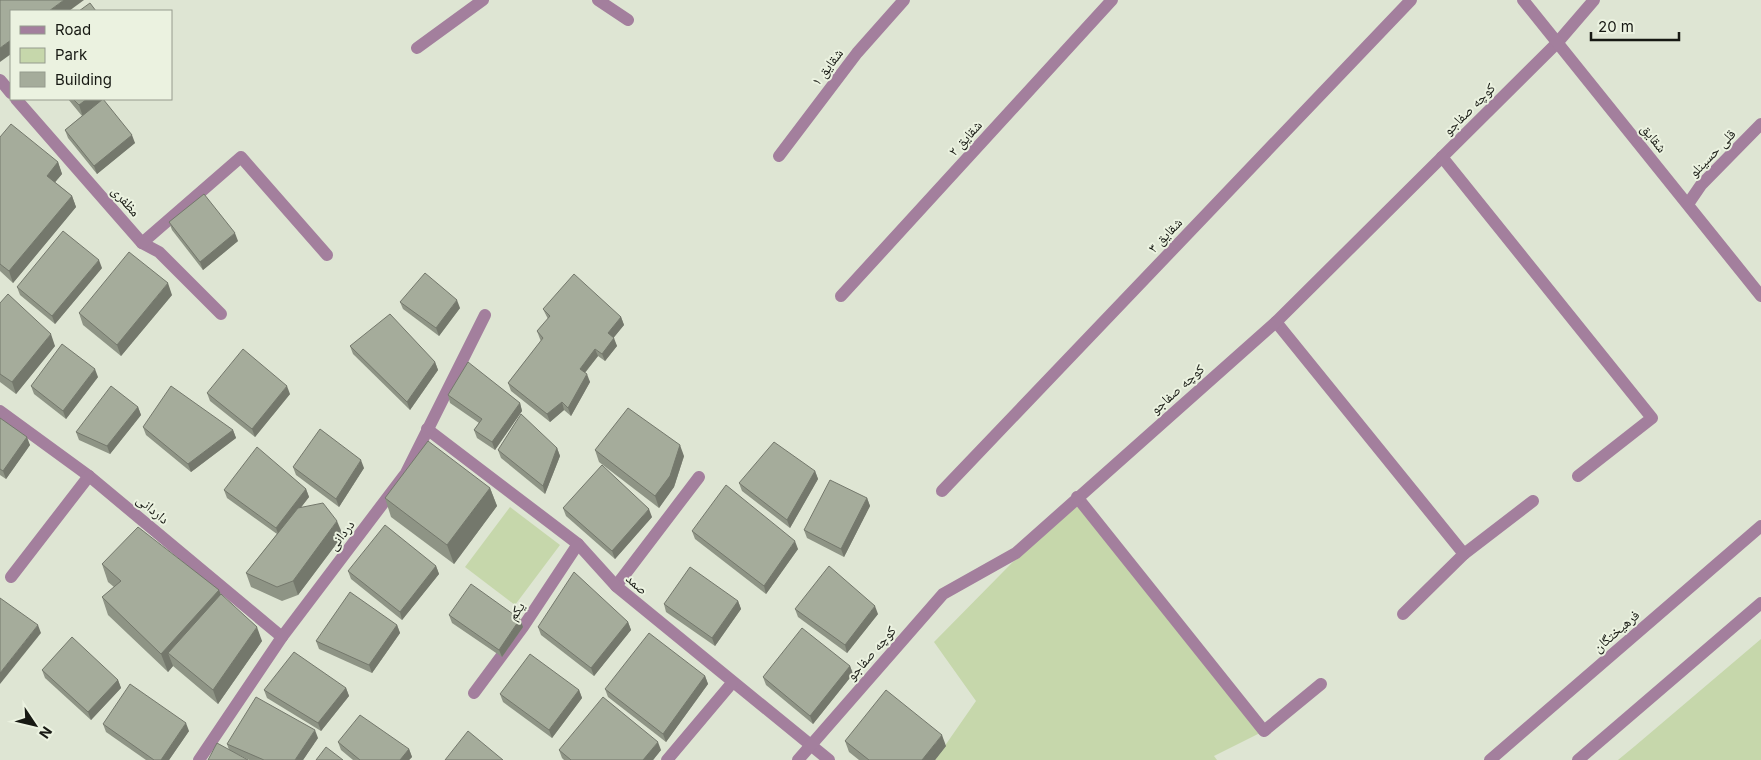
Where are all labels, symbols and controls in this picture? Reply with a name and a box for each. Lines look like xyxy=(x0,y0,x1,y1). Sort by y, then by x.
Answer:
legend xyxy=(10,10,172,100)
scale bar xyxy=(1591,10,1678,42)
text: 20 m xyxy=(1598,17,1634,36)
text: Road xyxy=(55,20,91,39)
text: Park xyxy=(55,45,88,64)
street label: شقایق ۱ xyxy=(807,45,848,90)
text: Building xyxy=(55,70,112,89)
street label: کوچه صفاجو xyxy=(1439,79,1499,139)
street label: شقایق ۲ xyxy=(944,116,987,160)
street label: شقایق xyxy=(1636,120,1671,157)
street label: قلی حسینلو xyxy=(1685,125,1739,181)
street label: مظفری xyxy=(108,182,144,220)
street label: شقایق ۳ xyxy=(1144,214,1187,257)
street label: کوچه صفاجو xyxy=(1146,360,1208,418)
street label: داردانی xyxy=(133,490,173,528)
street label: دردانی xyxy=(324,516,358,554)
street label: صمد xyxy=(623,570,652,598)
street label: یکم xyxy=(503,598,530,624)
street label: فرهیختگان xyxy=(1589,606,1643,656)
street label: کوچه صفاجو xyxy=(842,622,900,684)
north arrow xyxy=(10,700,60,750)
text: N xyxy=(36,723,56,742)

